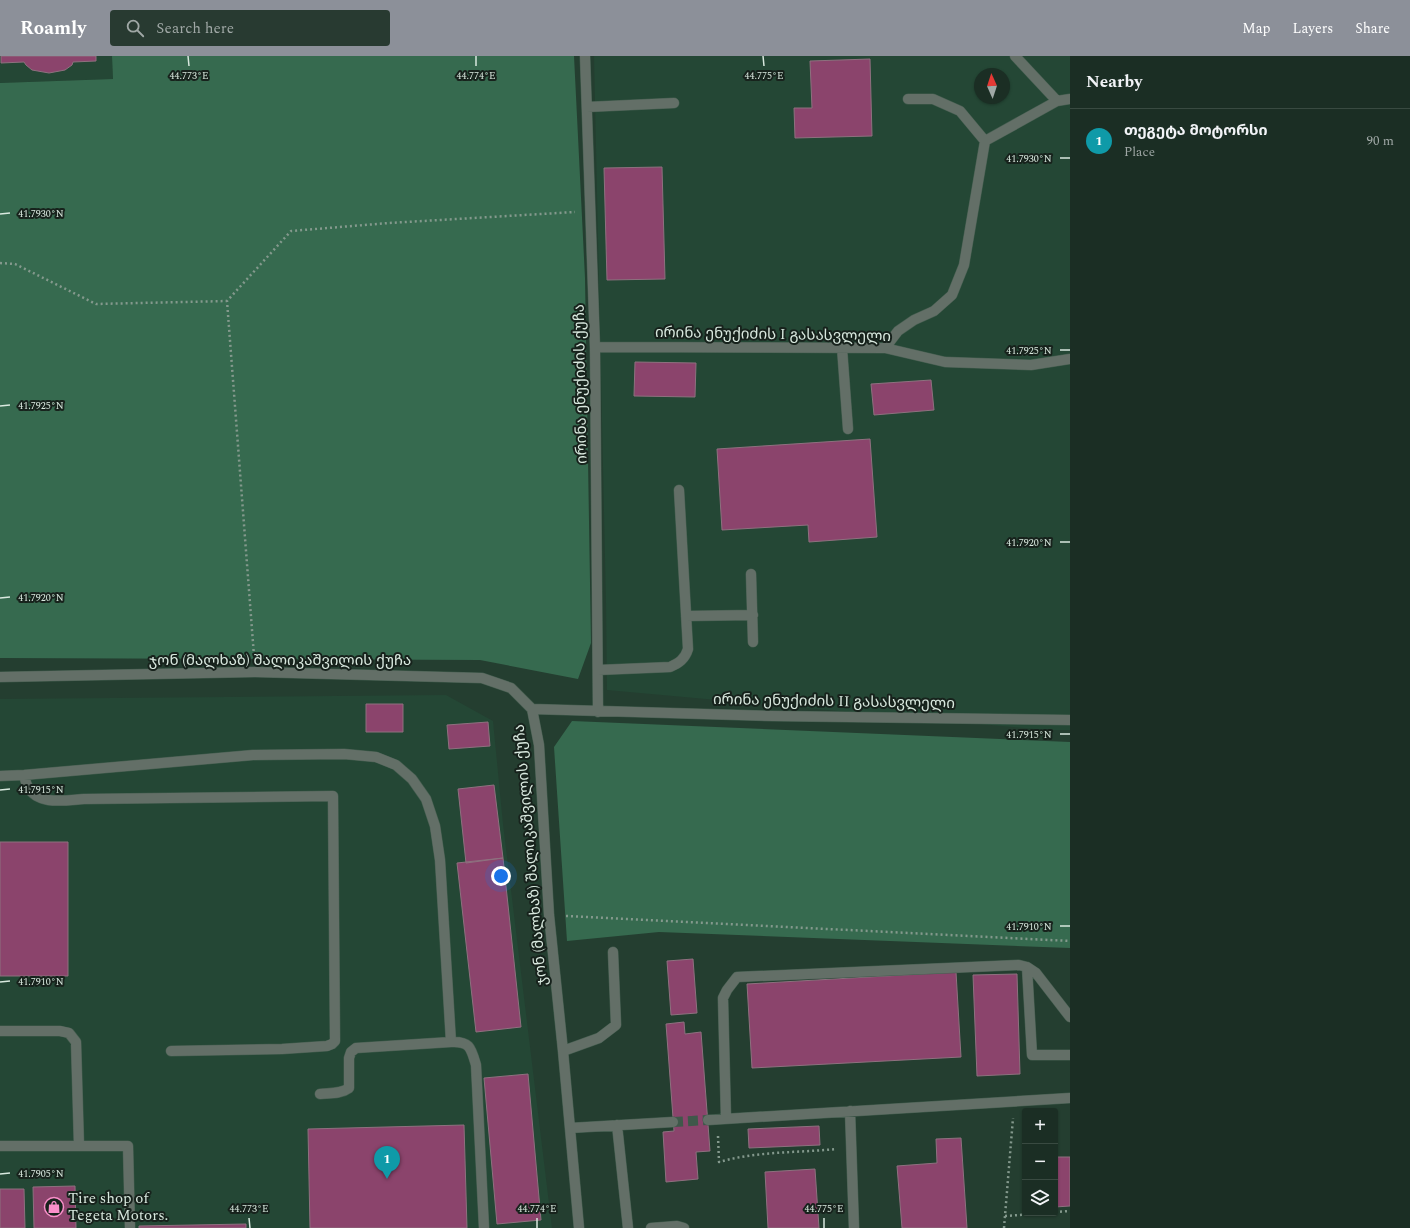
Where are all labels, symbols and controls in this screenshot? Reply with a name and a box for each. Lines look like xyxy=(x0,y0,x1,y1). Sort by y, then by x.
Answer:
search box xyxy=(110,10,390,46)
text: Roamly xyxy=(20,14,86,43)
icon: search xyxy=(124,17,146,39)
text: Search here xyxy=(156,17,234,40)
text: Map xyxy=(1242,18,1271,39)
text: Layers xyxy=(1293,18,1333,39)
text: Share xyxy=(1355,18,1390,39)
text: 44.773°E xyxy=(169,68,209,84)
text: 44.774°E xyxy=(456,68,496,84)
text: 44.775°E xyxy=(744,68,784,84)
north arrow xyxy=(974,68,1010,104)
text: Nearby xyxy=(1086,69,1142,95)
text: თეგეტა მოტორსი xyxy=(1124,119,1268,142)
text: 1 xyxy=(1095,131,1103,151)
text: 90 m xyxy=(1367,131,1394,151)
text: Place xyxy=(1124,142,1155,162)
text: 41.7930°N xyxy=(1006,151,1052,167)
text: 41.7930°N xyxy=(18,206,64,222)
street label: ირინა ენუქიძის ქუჩა xyxy=(568,304,593,464)
street label: ირინა ენუქიძის I გასასვლელი xyxy=(655,321,891,348)
text: 41.7925°N xyxy=(1006,343,1052,359)
text: 41.7925°N xyxy=(18,398,64,414)
text: 41.7920°N xyxy=(1006,535,1052,551)
text: 41.7920°N xyxy=(18,590,64,606)
street label: ჯონ (მალხაზ) შალიკაშვილის ქუჩა xyxy=(149,649,411,672)
street label: ირინა ენუქიძის II გასასვლელი xyxy=(713,688,955,715)
street label: ჯონ (მალხაზ) შალიკაშვილის ქუჩა xyxy=(508,723,553,987)
text: 41.7915°N xyxy=(1006,727,1052,743)
text: 41.7915°N xyxy=(18,782,64,798)
your location xyxy=(491,866,511,886)
text: 41.7910°N xyxy=(1006,919,1052,935)
text: 41.7910°N xyxy=(18,974,64,990)
map controls xyxy=(1022,1108,1058,1216)
button: + xyxy=(1022,1108,1058,1144)
button: − xyxy=(1022,1144,1058,1180)
pin: 1 xyxy=(374,1146,400,1179)
text: 41.7905°N xyxy=(18,1166,64,1182)
button: layers xyxy=(1022,1180,1058,1216)
place label: Tire shop of Tegeta Motors. xyxy=(68,1187,168,1227)
shop icon: Tire shop of Tegeta Motors. xyxy=(43,1196,65,1218)
text: 44.773°E xyxy=(229,1201,269,1217)
text: 44.774°E xyxy=(517,1201,557,1217)
text: 44.775°E xyxy=(804,1201,844,1217)

